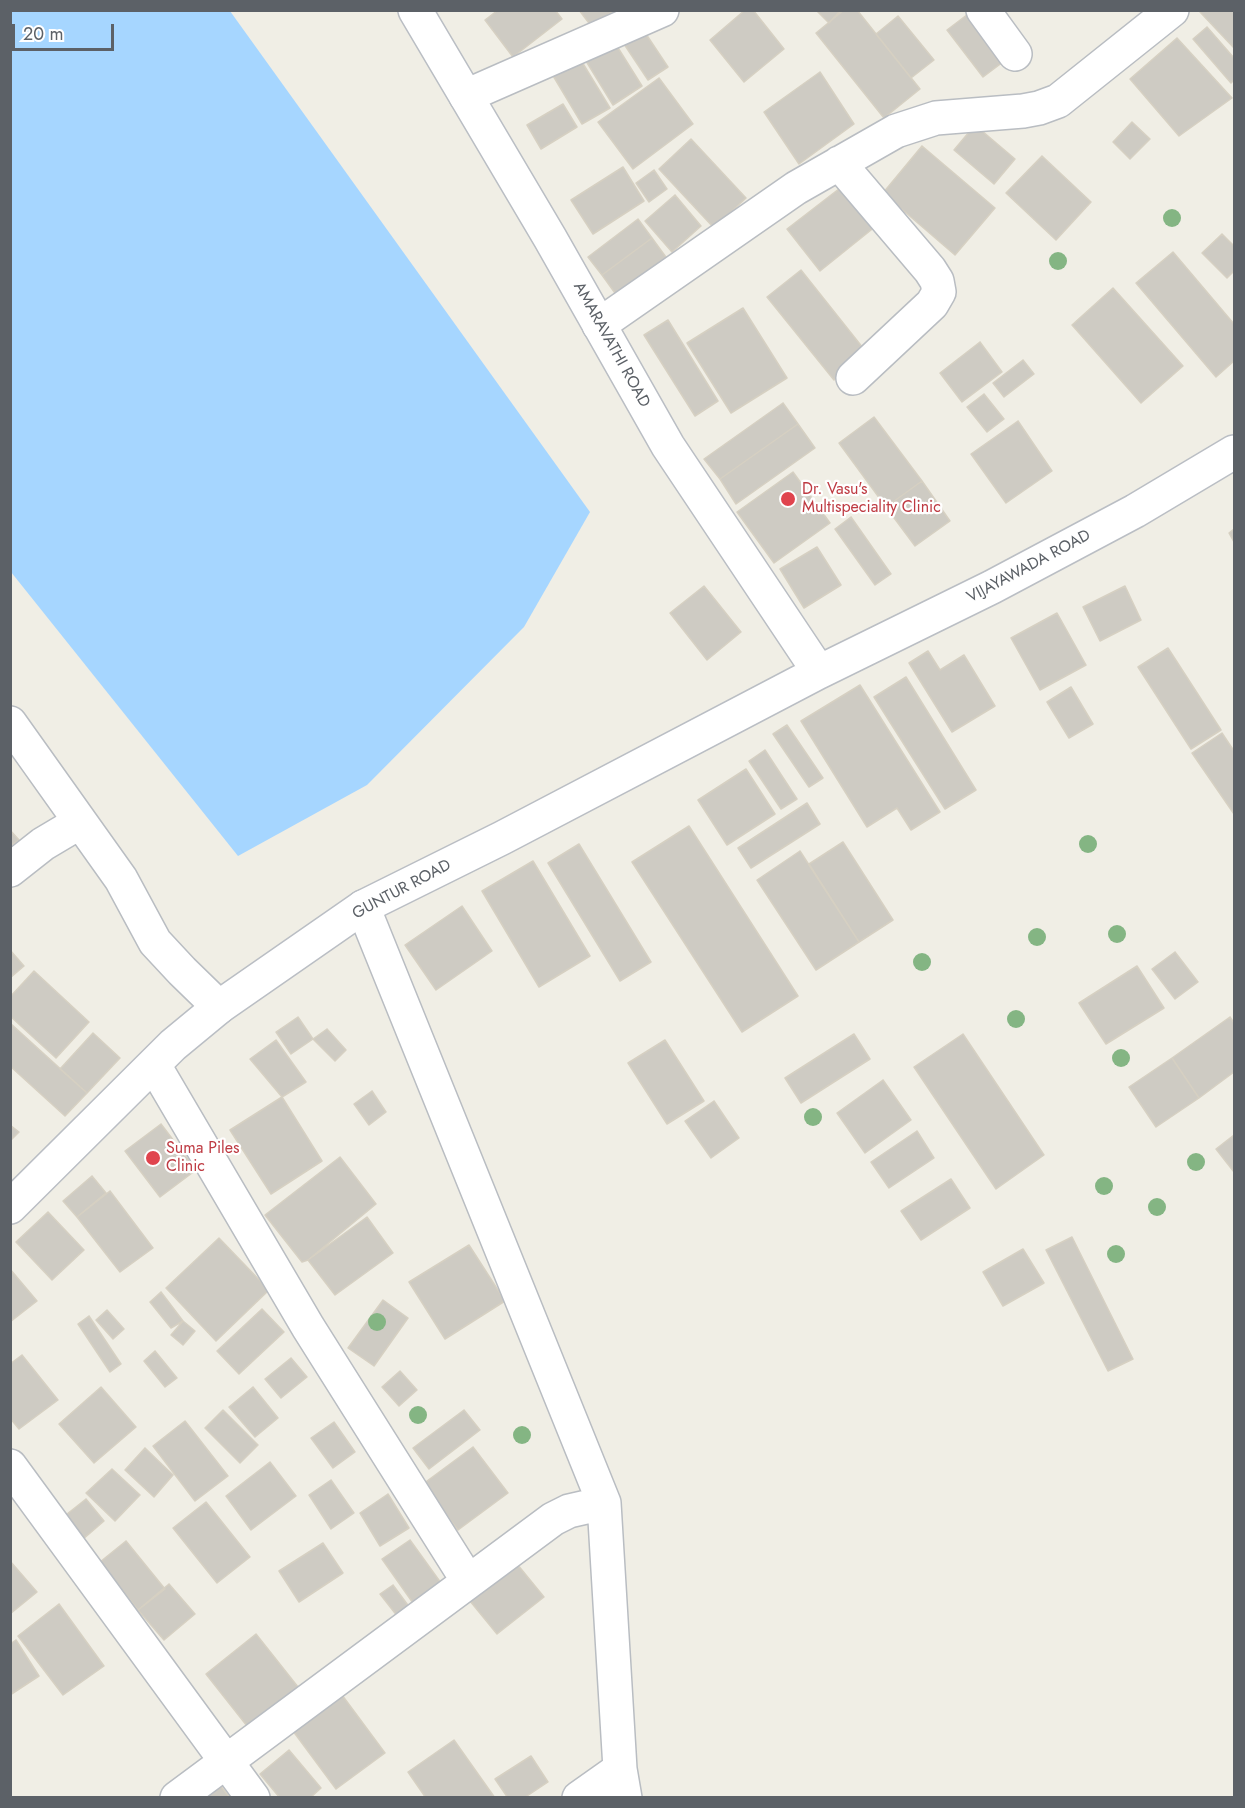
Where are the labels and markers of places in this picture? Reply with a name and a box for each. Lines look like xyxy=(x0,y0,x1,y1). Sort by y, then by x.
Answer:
place label: Dr. Vasu's Multispeciality Clinic xyxy=(802,480,941,518)
marker: Dr. Vasu's Multispeciality Clinic xyxy=(779,490,797,508)
place label: Suma Piles Clinic xyxy=(166,1139,239,1177)
marker: Suma Piles Clinic xyxy=(144,1149,162,1167)

